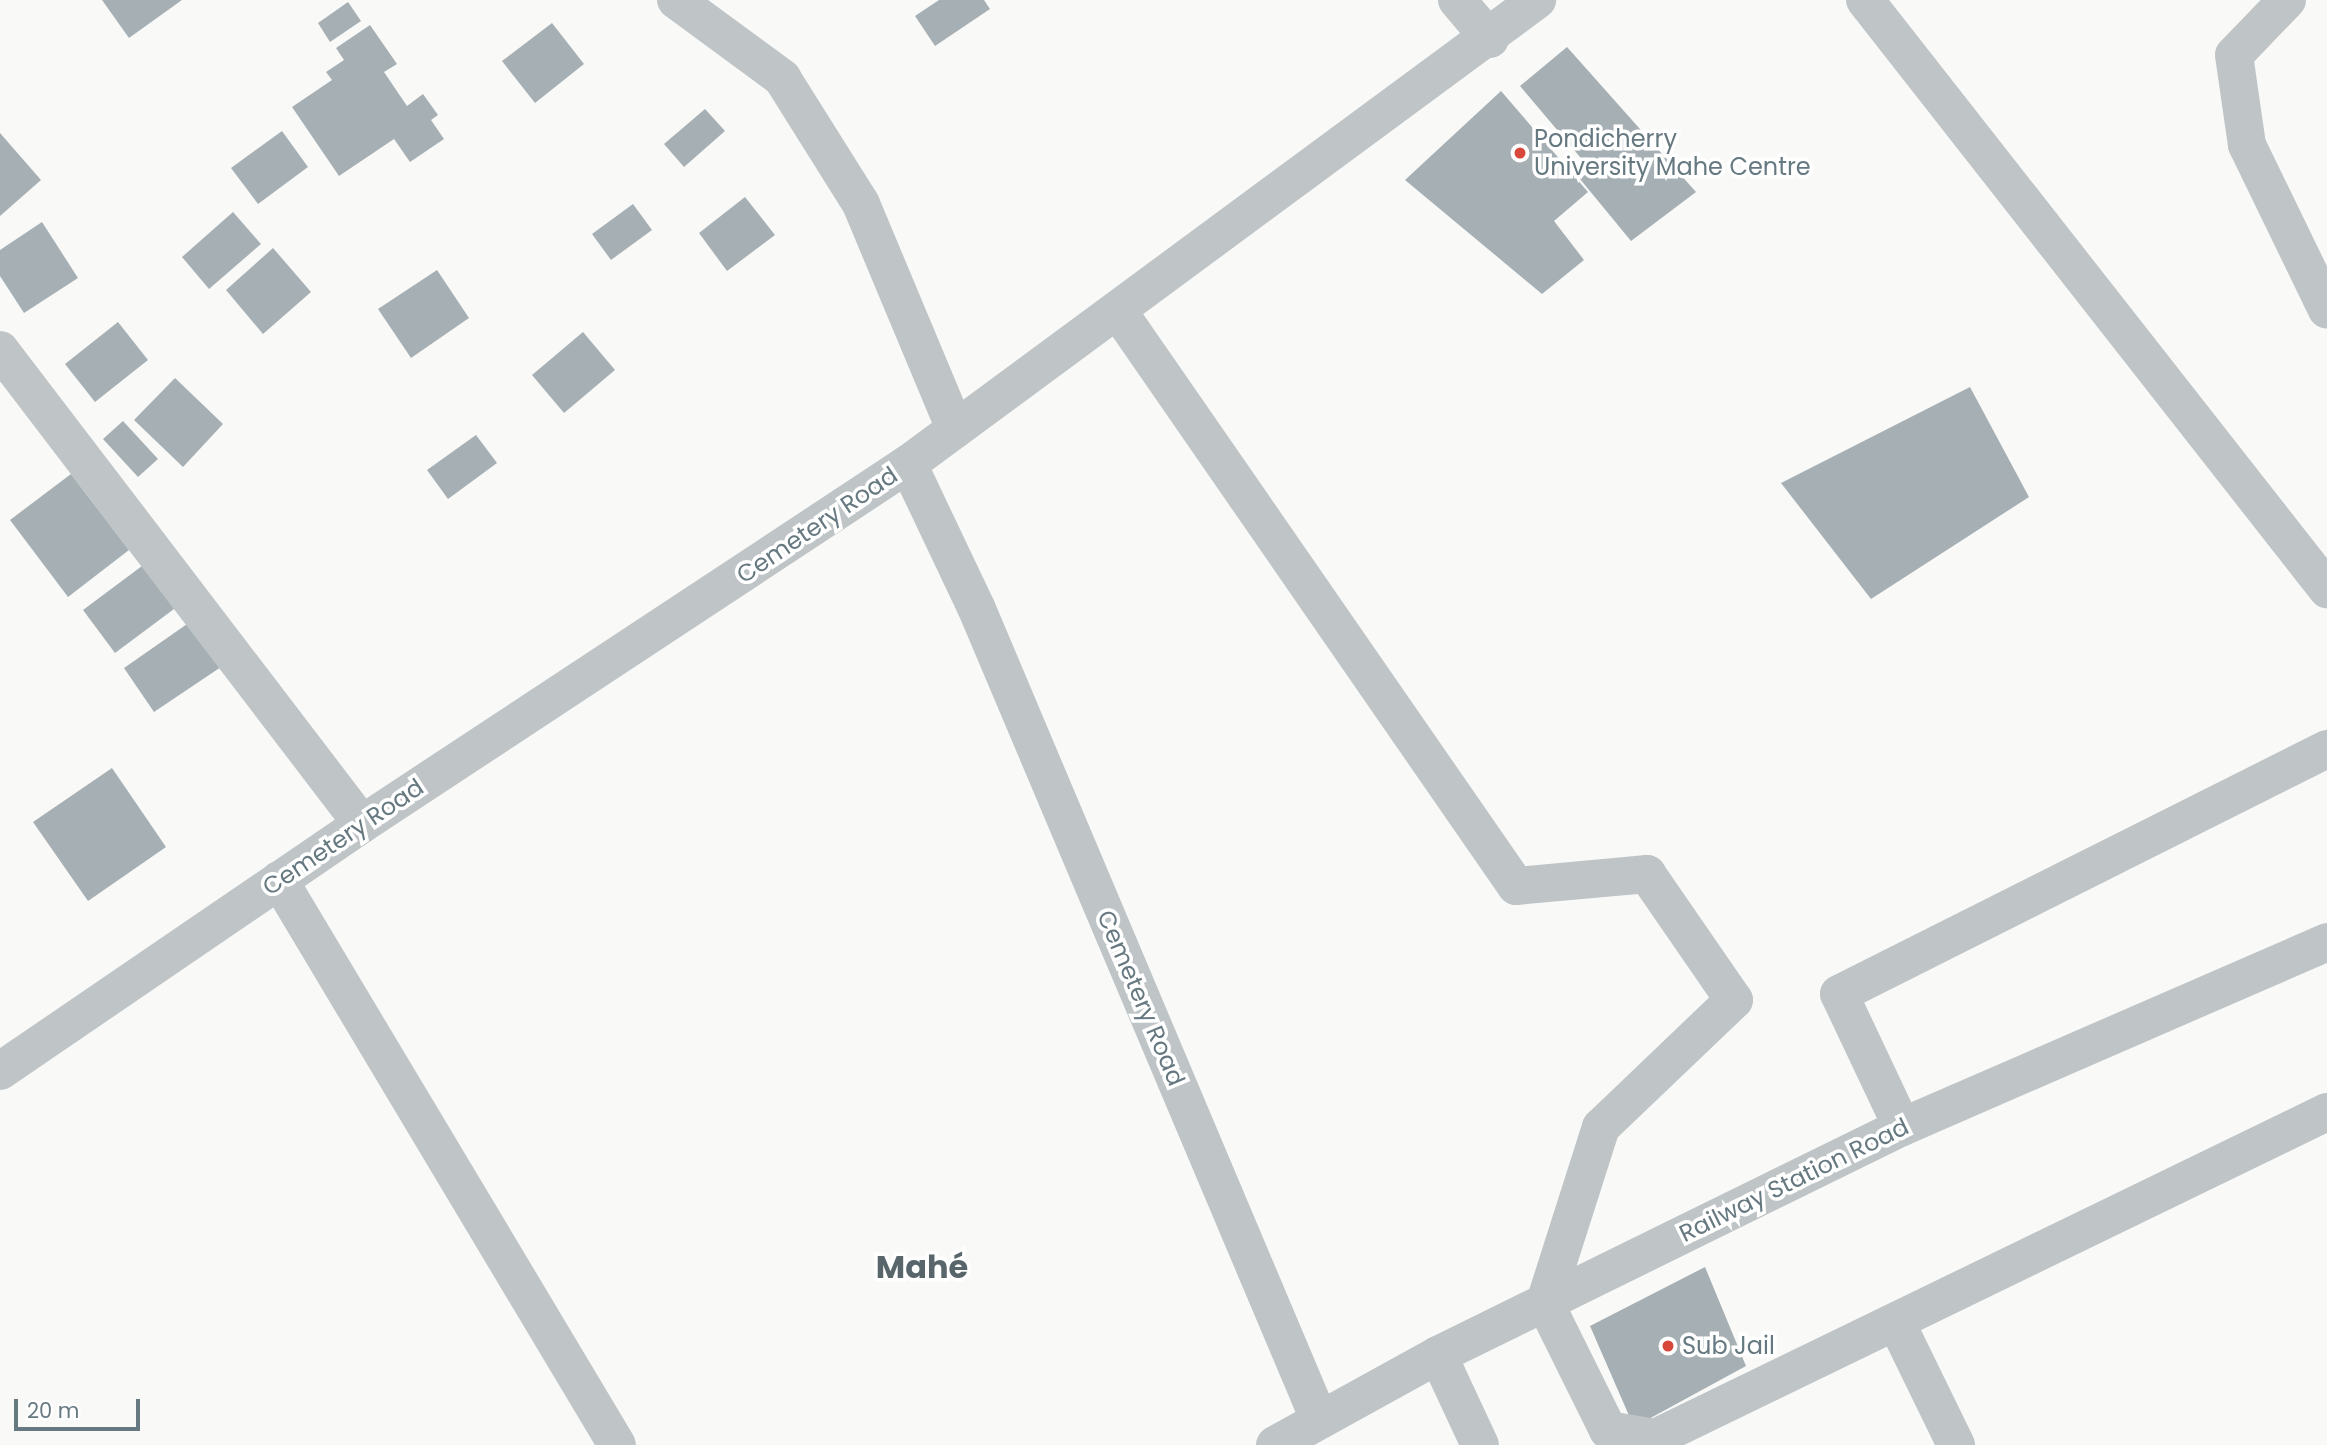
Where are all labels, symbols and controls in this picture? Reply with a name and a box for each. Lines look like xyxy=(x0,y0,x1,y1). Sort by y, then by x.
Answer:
place label: Pondicherry University Mahe Centre xyxy=(1534,125,1811,181)
marker: Pondicherry University Mahe Centre xyxy=(1512,145,1528,161)
street label: Cemetery Road xyxy=(731,461,903,589)
street label: Cemetery Road xyxy=(257,773,429,901)
street label: Cemetery Road xyxy=(1091,906,1191,1090)
street label: Railway Station Road xyxy=(1675,1112,1913,1248)
district label: Mahé xyxy=(876,1248,968,1286)
place label: Sub Jail xyxy=(1682,1332,1775,1360)
marker: Sub Jail xyxy=(1660,1338,1676,1354)
scale bar xyxy=(18,1386,144,1430)
text: 20 m xyxy=(27,1396,80,1425)

